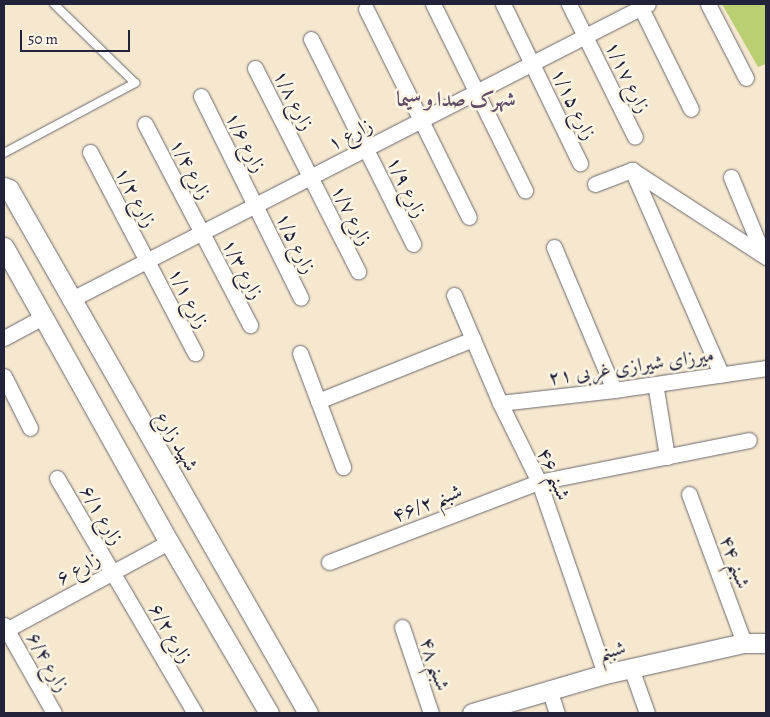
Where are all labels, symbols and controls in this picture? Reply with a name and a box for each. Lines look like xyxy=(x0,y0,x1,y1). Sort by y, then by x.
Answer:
scale bar xyxy=(22,20,132,52)
text: 50 m xyxy=(28,29,58,49)
street label: ۱/۱۷ زارع xyxy=(600,37,656,117)
street label: ۱/۱۵ زارع xyxy=(546,64,602,144)
street label: ۱/۸ زارع xyxy=(269,66,319,134)
district label: شهرک صدا و سیما xyxy=(396,86,516,112)
street label: ۱/۶ زارع xyxy=(221,108,271,176)
street label: ۱ زارع xyxy=(324,113,376,155)
street label: ۱/۴ زارع xyxy=(165,135,217,203)
street label: ۱/۹ زارع xyxy=(382,153,432,221)
street label: ۱/۲ زارع xyxy=(110,163,162,231)
street label: ۱/۷ زارع xyxy=(327,181,377,249)
street label: ۱/۵ زارع xyxy=(271,209,321,277)
street label: ۱/۳ زارع xyxy=(217,235,269,303)
street label: ۱/۱ زارع xyxy=(164,264,214,332)
street label: ۲۱ میرزای شیرازی غربی xyxy=(547,342,715,390)
street label: شهید زارع xyxy=(150,407,204,475)
street label: ۴۶ شبنم xyxy=(532,444,576,504)
street label: ۴۶/۲ شبنم xyxy=(389,479,465,527)
street label: ۶/۱ زارع xyxy=(75,481,129,549)
street label: شبنم ۴۴ xyxy=(714,532,756,592)
street label: ۶ زارع xyxy=(52,546,104,590)
street label: ۶/۲ زارع xyxy=(144,599,198,667)
street label: ۶/۴ زارع xyxy=(21,628,75,696)
street label: ۴۸ شبنم xyxy=(415,634,455,694)
street label: شبنم xyxy=(596,635,628,665)

